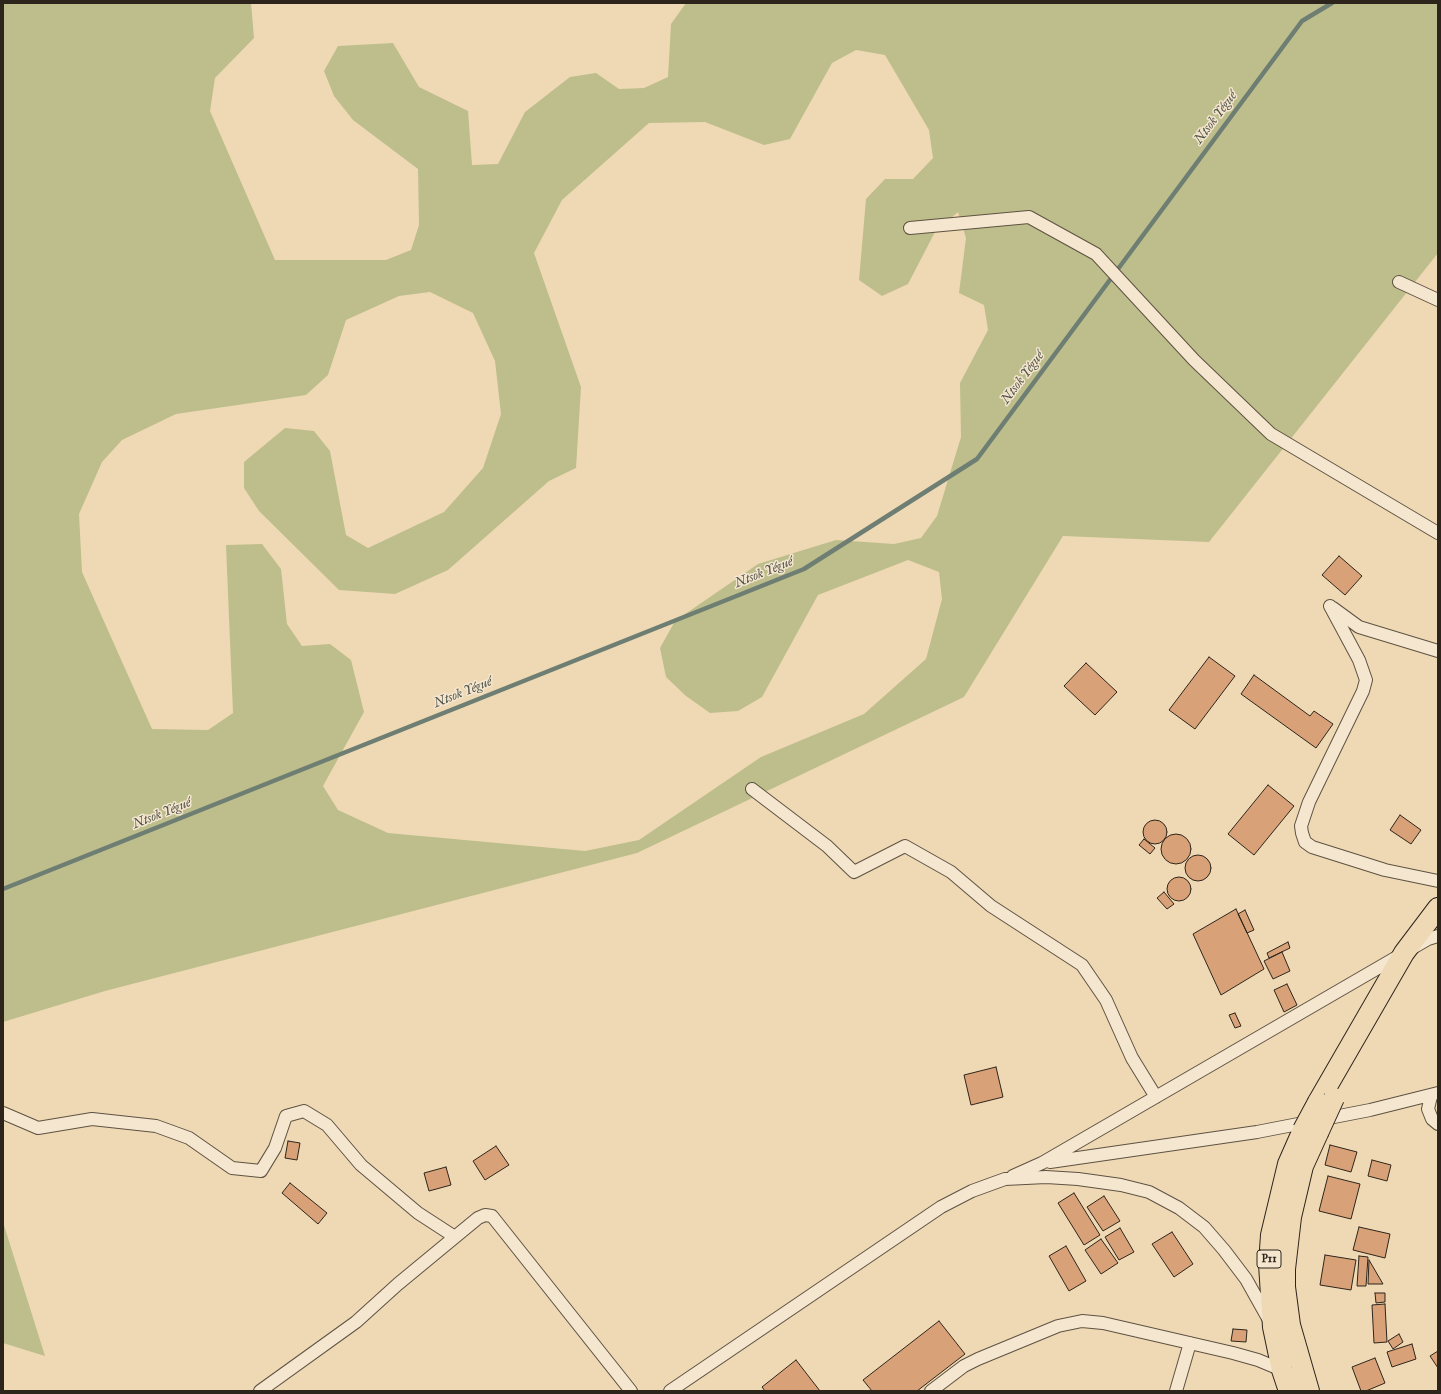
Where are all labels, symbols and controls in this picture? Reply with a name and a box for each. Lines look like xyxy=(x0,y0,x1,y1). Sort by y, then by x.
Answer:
water label: Ntsok Yégué xyxy=(1191,89,1241,147)
water label: Ntsok Yégué xyxy=(998,349,1048,407)
water label: Ntsok Yégué xyxy=(733,554,795,592)
water label: Ntsok Yégué xyxy=(432,674,494,712)
water label: Ntsok Yégué xyxy=(131,795,193,833)
road number: P11 xyxy=(1257,1250,1281,1268)

